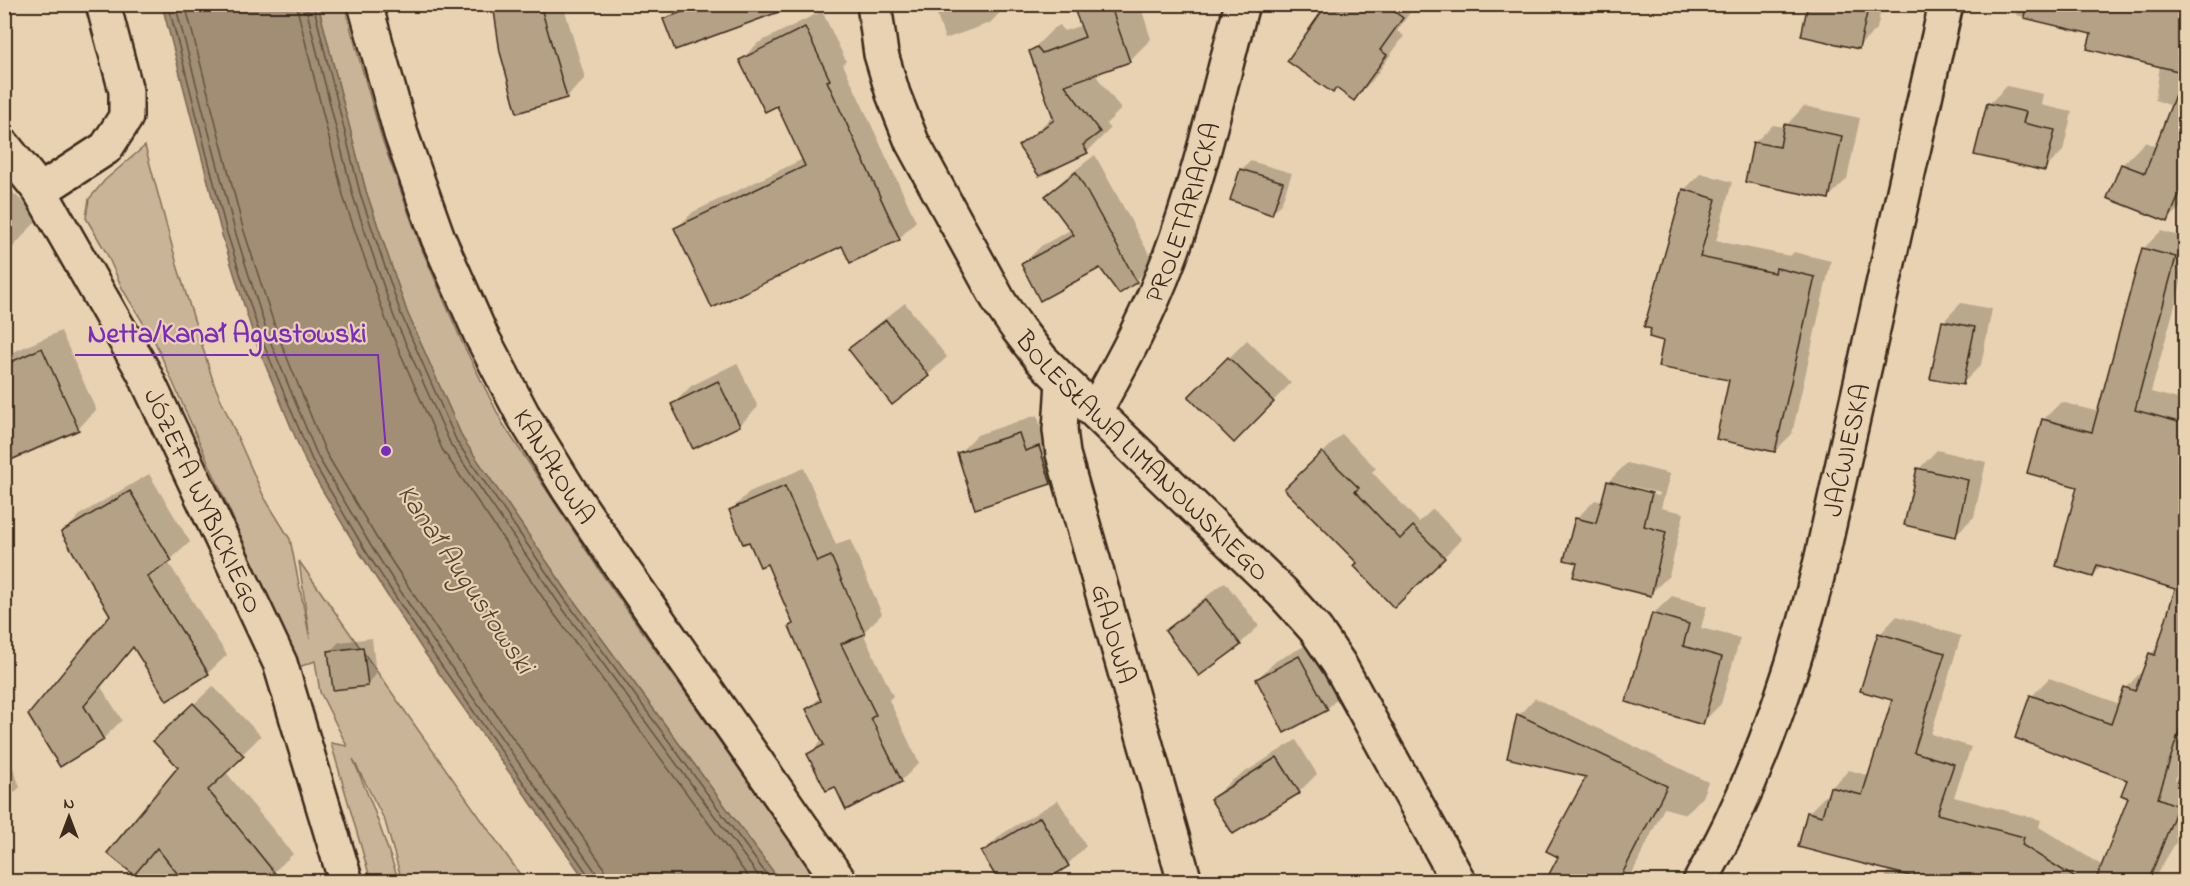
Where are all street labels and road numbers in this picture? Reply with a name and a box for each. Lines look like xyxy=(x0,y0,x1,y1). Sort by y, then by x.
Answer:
street label: PROLETARIACKA xyxy=(1136,118,1232,310)
street label: BOLESŁAWA LIMANOWSKIEGO xyxy=(1004,323,1277,592)
street label: JAĆWIESKA xyxy=(1815,380,1882,521)
street label: JÓZEFA WYBICKIEGO xyxy=(132,383,271,621)
street label: KANAŁOWA xyxy=(502,402,604,533)
street label: GAJOWA xyxy=(1079,580,1145,689)

